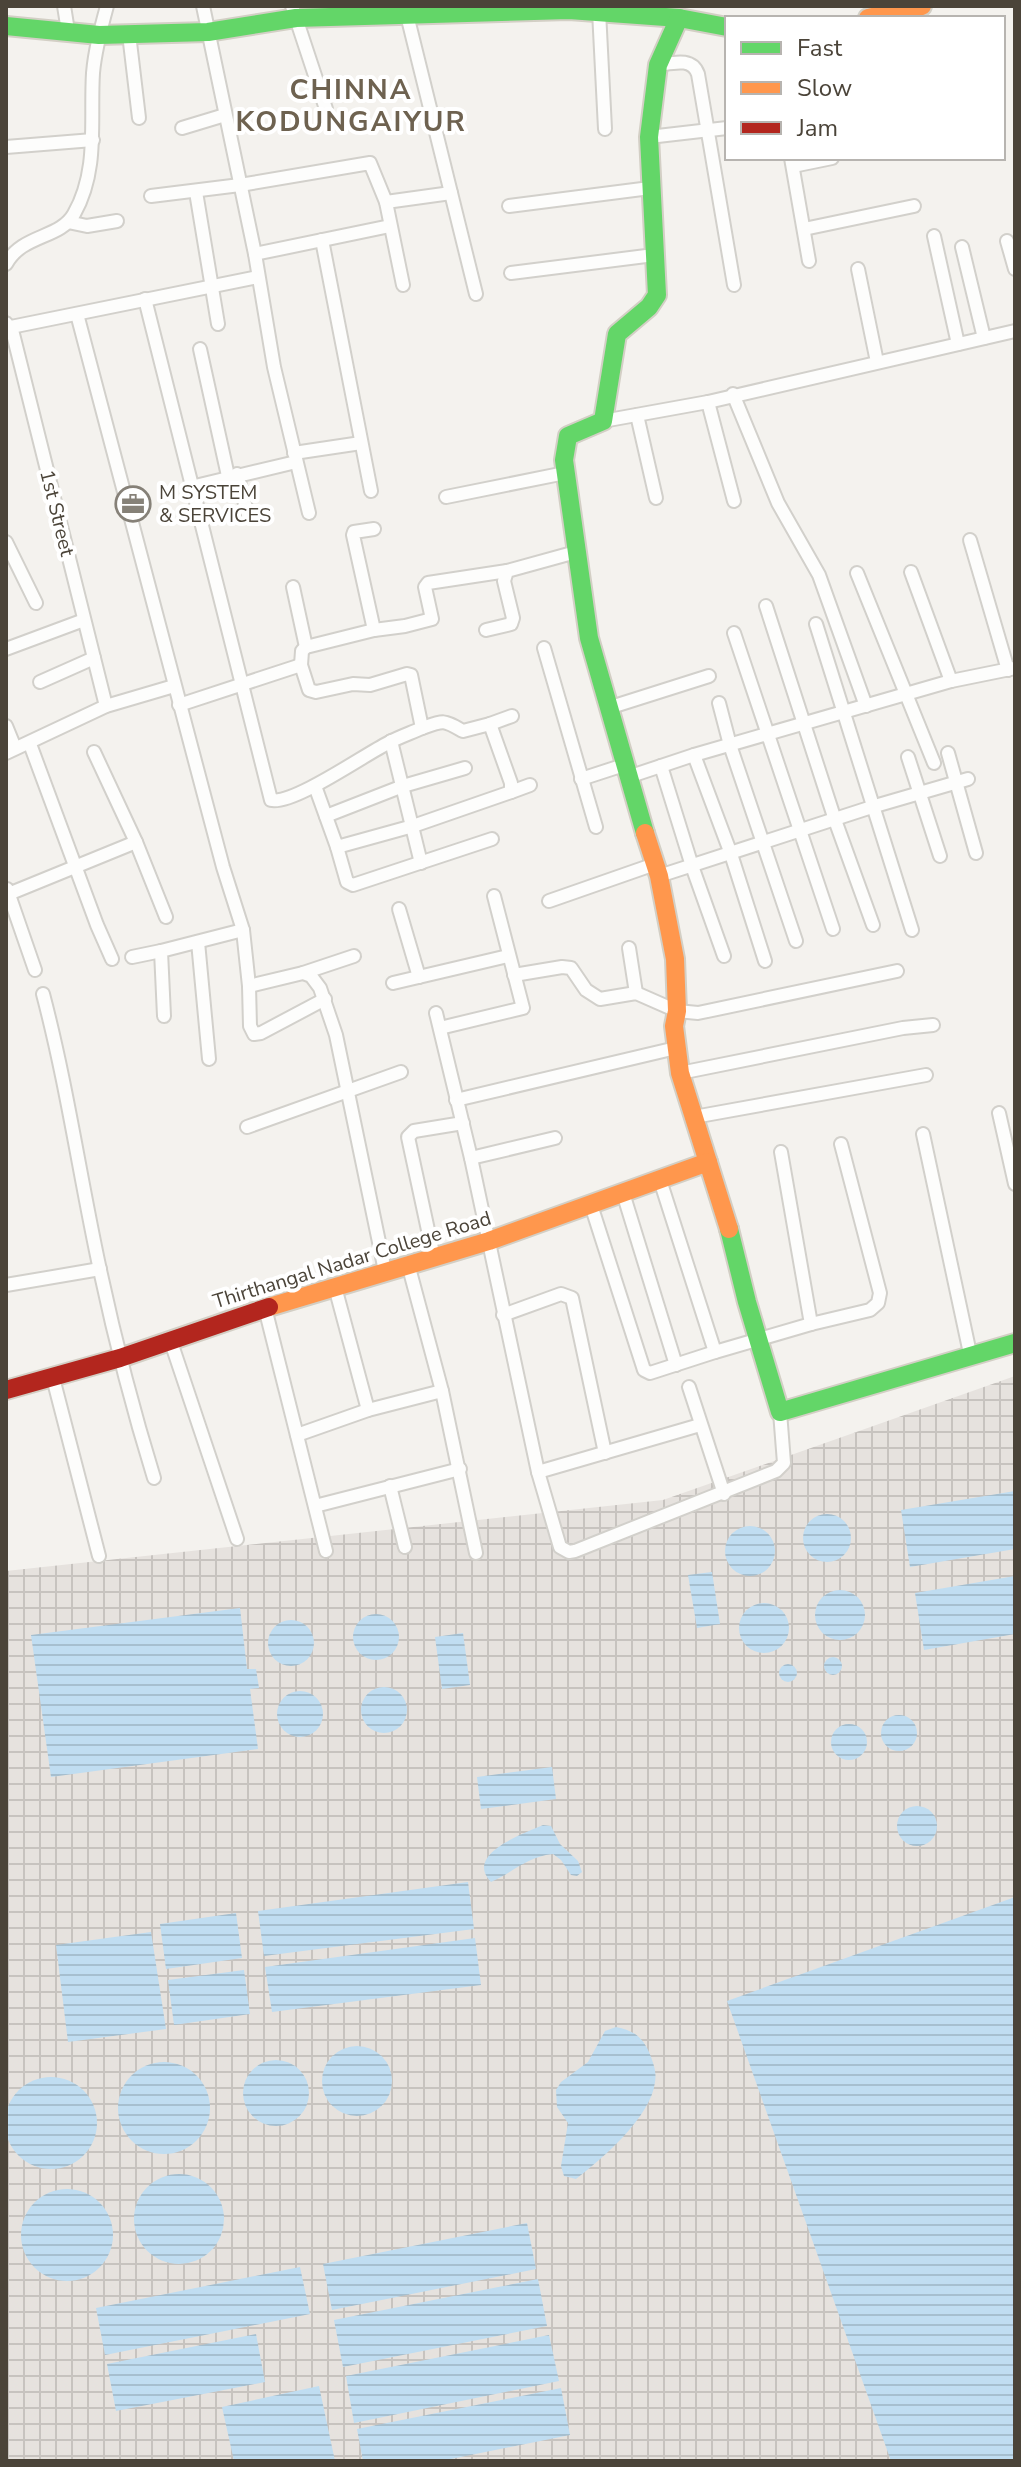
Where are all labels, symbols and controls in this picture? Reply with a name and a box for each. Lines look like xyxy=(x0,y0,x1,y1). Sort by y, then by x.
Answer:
legend xyxy=(725,16,1005,160)
text: Fast xyxy=(797,32,843,64)
district label: CHINNA KODUNGAIYUR xyxy=(235,71,467,141)
text: Slow xyxy=(797,72,852,104)
text: Jam xyxy=(796,112,838,144)
street label: 1st Street xyxy=(33,467,81,560)
place label: M SYSTEM & SERVICES xyxy=(159,479,271,529)
office icon: M SYSTEM & SERVICES xyxy=(114,485,152,523)
street label: Thirthangal Nadar College Road xyxy=(210,1205,494,1315)

